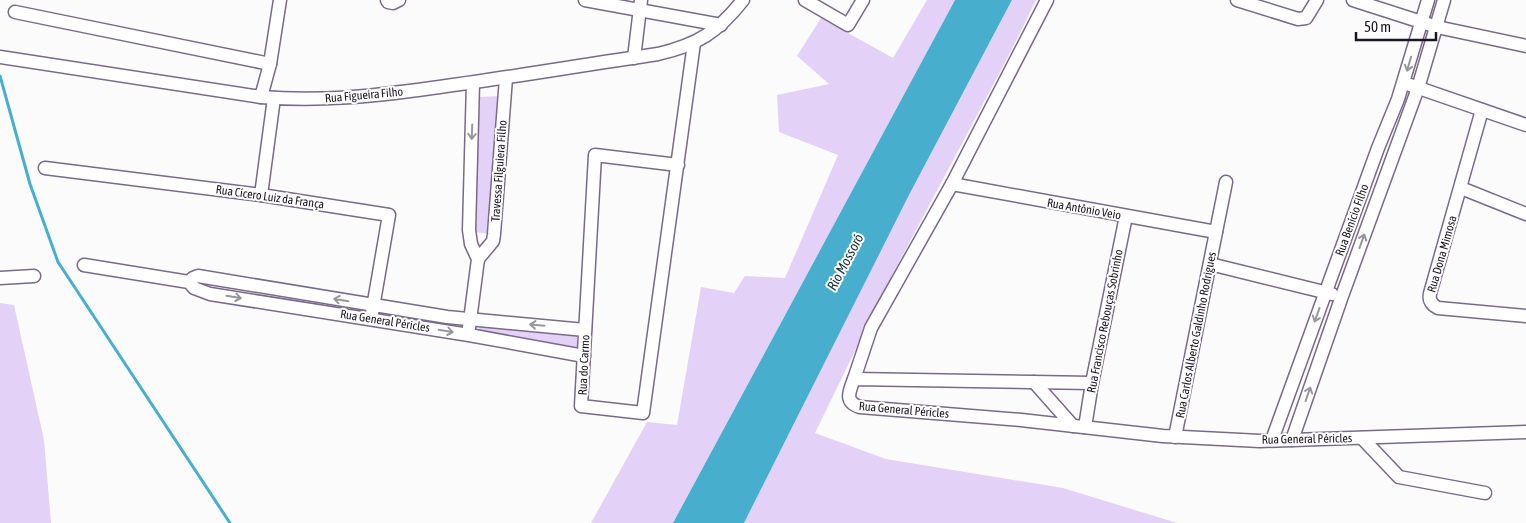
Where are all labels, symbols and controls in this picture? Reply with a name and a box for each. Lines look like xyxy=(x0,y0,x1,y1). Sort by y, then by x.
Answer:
scale bar xyxy=(1356,10,1436,42)
text: 50 m xyxy=(1364,18,1391,35)
one-way arrow xyxy=(1404,55,1413,71)
street label: Rua Figueira Filho xyxy=(324,85,404,105)
street label: Travessa Filguiera Filho xyxy=(488,119,510,222)
one-way arrow xyxy=(467,123,477,139)
street label: Rua Cícero Luiz da França xyxy=(215,182,325,212)
street label: Rua Benício Filho xyxy=(1333,182,1372,258)
street label: Rua Antônio Veio xyxy=(1046,196,1122,222)
street label: Rua Dona Mimosa xyxy=(1424,214,1460,294)
water label: Rio Mossoró xyxy=(824,231,867,293)
one-way arrow xyxy=(1358,234,1367,249)
street label: Rua Francisco Rebouças Sobrinho xyxy=(1084,248,1126,394)
street label: Rua Carlos Alberto Galdinho Rodrigues xyxy=(1173,251,1219,419)
one-way arrow xyxy=(225,293,241,303)
one-way arrow xyxy=(333,295,349,305)
street label: Rua General Péricles xyxy=(339,307,431,335)
one-way arrow xyxy=(1312,307,1321,322)
one-way arrow xyxy=(529,321,545,330)
one-way arrow xyxy=(438,327,454,337)
street label: Rua do Carmo xyxy=(575,334,593,396)
one-way arrow xyxy=(1304,387,1313,402)
street label: Rua General Péricles xyxy=(858,399,950,421)
street label: Rua General Péricles xyxy=(1262,431,1352,447)

